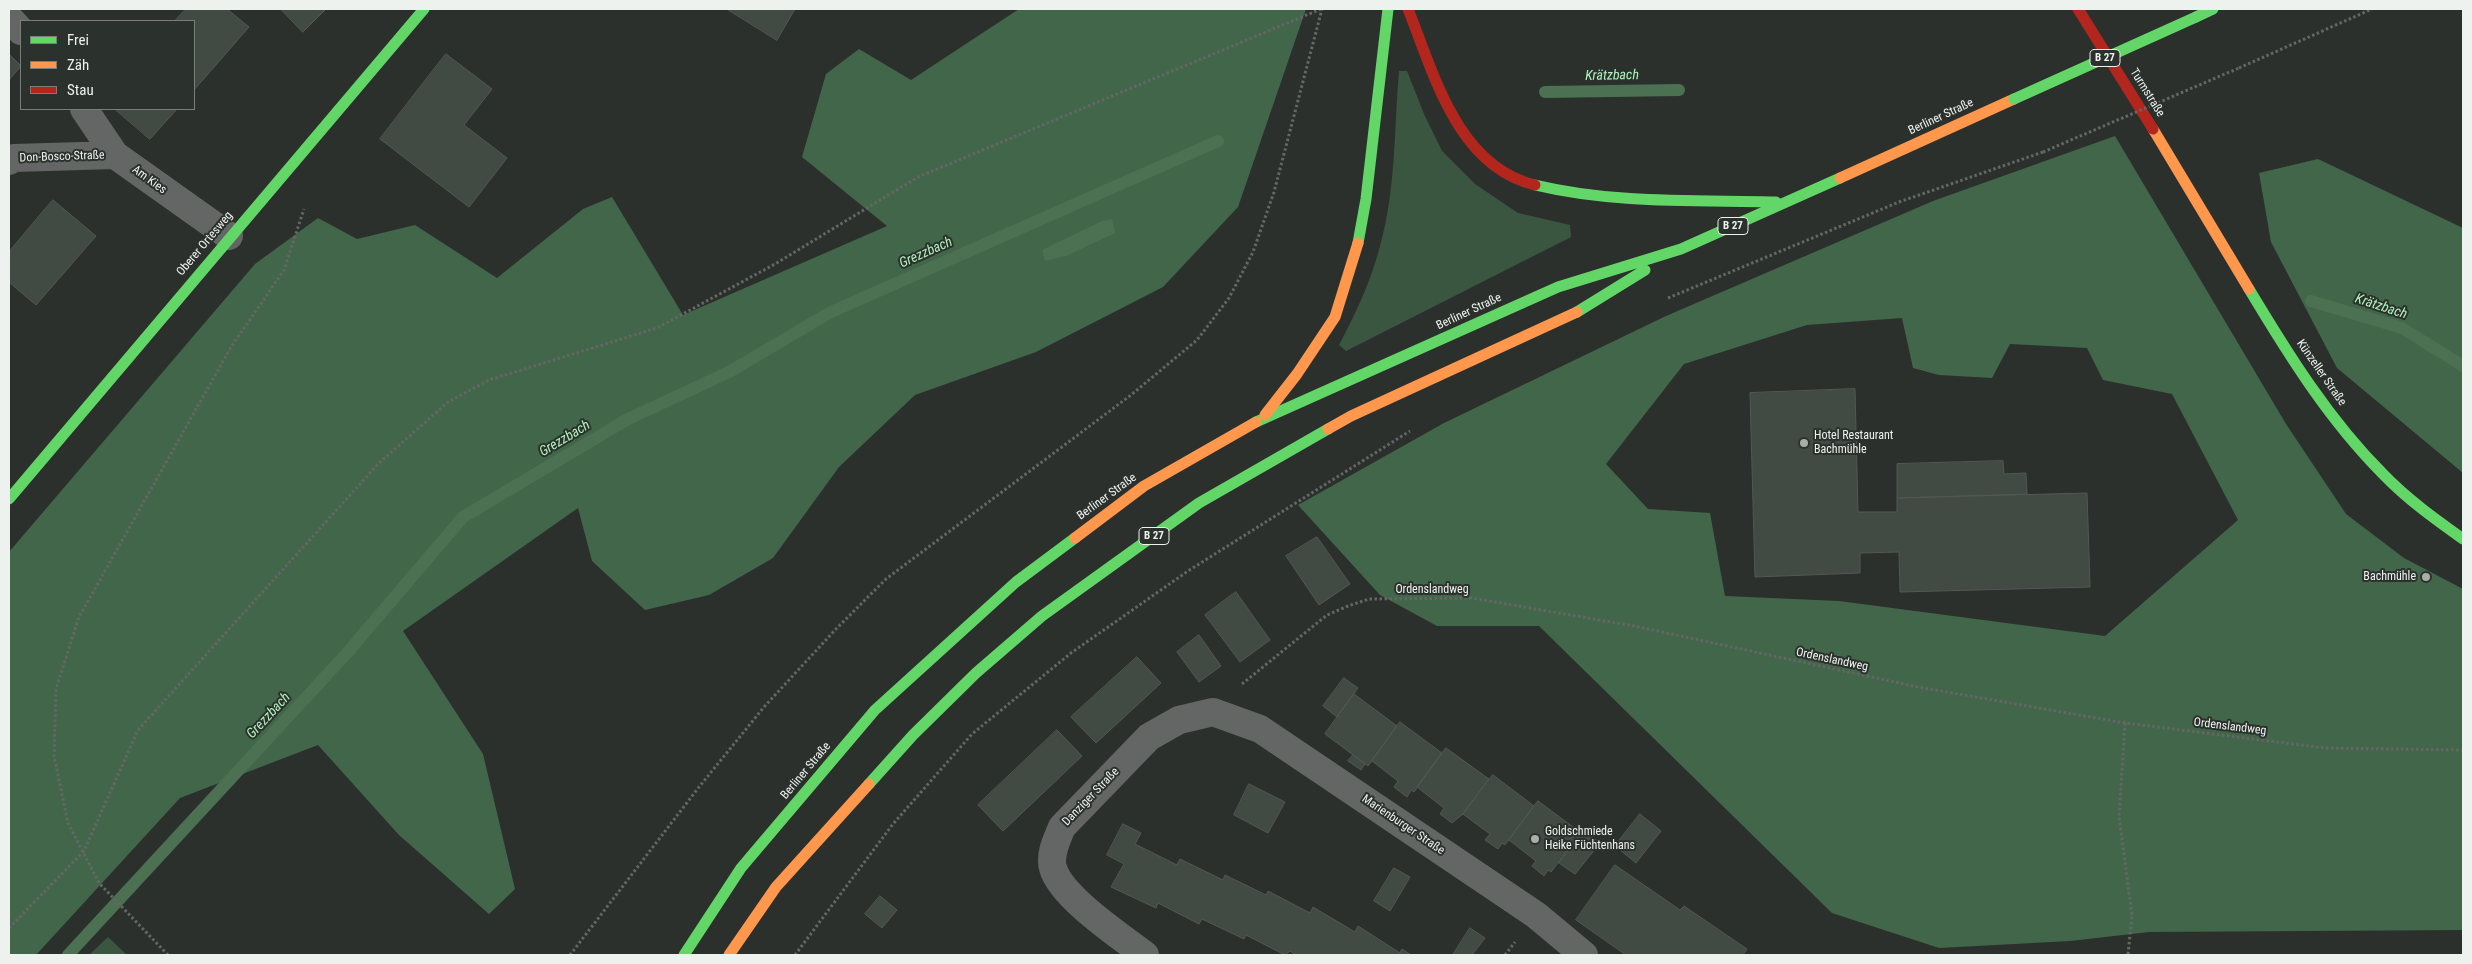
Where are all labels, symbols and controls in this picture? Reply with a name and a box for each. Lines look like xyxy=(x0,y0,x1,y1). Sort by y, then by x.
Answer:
legend xyxy=(20,20,195,110)
text: Frei xyxy=(67,31,89,49)
road number: B 27 xyxy=(2090,49,2120,66)
text: Zäh xyxy=(67,56,89,74)
street label: Turmstraße xyxy=(2127,66,2167,120)
water label: Krätzbach xyxy=(1585,67,1639,85)
text: Stau xyxy=(67,81,94,99)
street label: Berliner Straße xyxy=(1906,96,1976,138)
street label: Don-Bosco-Straße xyxy=(19,148,105,166)
street label: Am Kies xyxy=(129,163,169,197)
street label: Oberer Ortesweg xyxy=(174,209,236,279)
road number: B 27 xyxy=(1718,218,1748,235)
water label: Grezzbach xyxy=(897,234,955,272)
street label: Berliner Straße xyxy=(1434,291,1504,333)
water label: Krätzbach xyxy=(2353,291,2409,323)
street label: Künzeller Straße xyxy=(2293,337,2349,409)
water label: Grezzbach xyxy=(537,417,593,461)
place label: Hotel Restaurant Bachmühle xyxy=(1814,429,1893,457)
marker: Hotel Restaurant Bachmühle xyxy=(1798,437,1810,449)
street label: Berliner Straße xyxy=(1074,471,1140,523)
road number: B 27 xyxy=(1139,528,1169,544)
place label: Bachmühle xyxy=(2363,570,2416,584)
marker: Bachmühle xyxy=(2420,571,2432,583)
street label: Ordenslandweg xyxy=(1395,583,1469,597)
street label: Ordenslandweg xyxy=(1795,645,1869,675)
water label: Grezzbach xyxy=(244,690,294,742)
street label: Ordenslandweg xyxy=(2193,715,2267,739)
street label: Berliner Straße xyxy=(778,740,834,802)
street label: Danziger Straße xyxy=(1060,765,1122,829)
street label: Marienburger Straße xyxy=(1359,792,1447,858)
place label: Goldschmiede Heike Füchtenhans xyxy=(1545,825,1635,853)
marker: Goldschmiede Heike Füchtenhans xyxy=(1529,833,1541,845)

